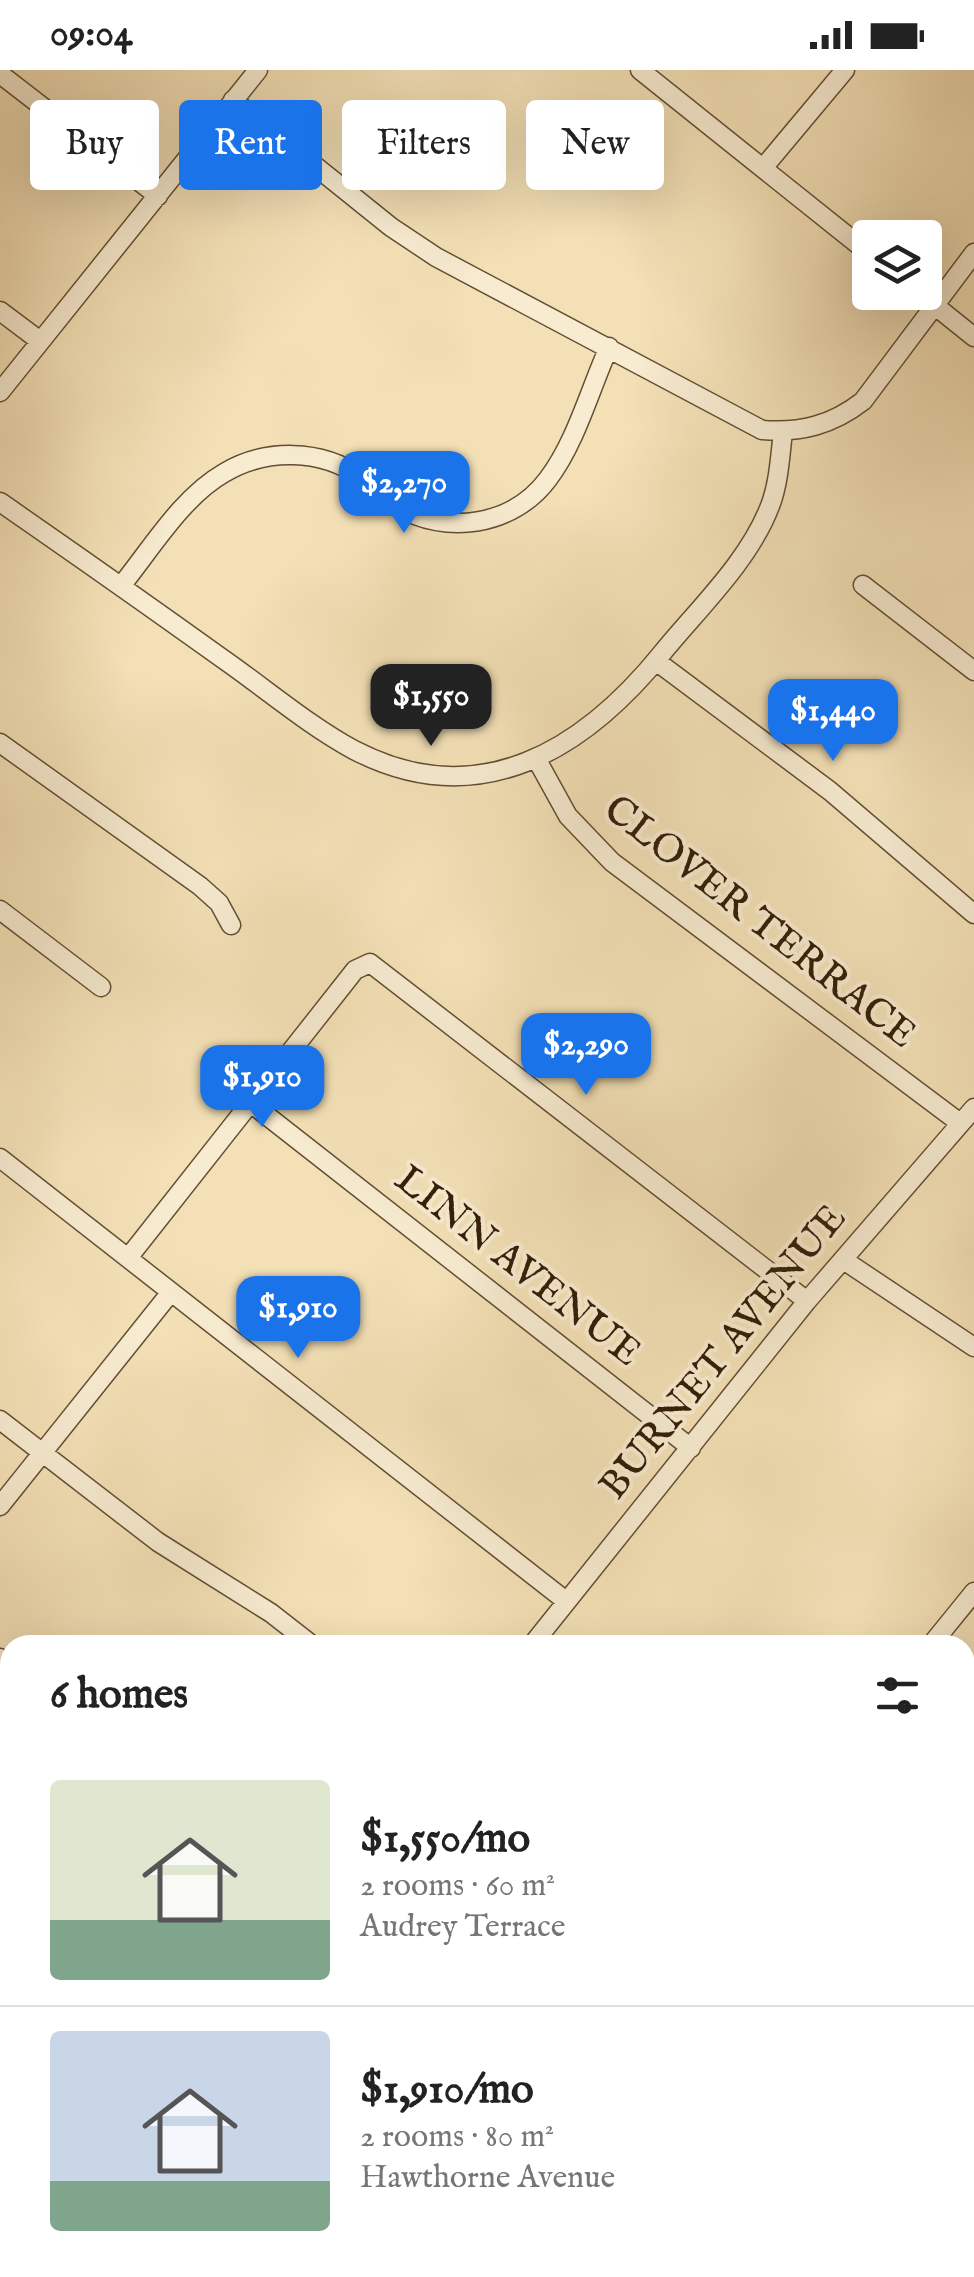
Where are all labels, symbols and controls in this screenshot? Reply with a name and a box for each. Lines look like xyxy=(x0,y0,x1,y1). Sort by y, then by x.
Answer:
text: 09:04 xyxy=(50,11,133,59)
chip: Buy xyxy=(30,100,159,190)
chip: Rent xyxy=(179,100,322,190)
chip: Filters xyxy=(342,100,506,190)
chip: New xyxy=(526,100,664,190)
map controls xyxy=(852,220,942,310)
button: layers xyxy=(852,220,942,310)
pin: $2,270 xyxy=(323,451,485,536)
text: $2,270 xyxy=(361,463,447,504)
pin: $1,550 xyxy=(350,664,512,749)
text: $1,550 xyxy=(393,676,469,717)
pin: $1,440 xyxy=(752,679,914,764)
text: $1,440 xyxy=(790,691,876,732)
street label: CLOVER TERRACE xyxy=(593,785,925,1061)
pin: $2,290 xyxy=(505,1013,667,1098)
text: $2,290 xyxy=(543,1025,629,1066)
pin: $1,910 xyxy=(181,1045,343,1130)
text: $1,910 xyxy=(222,1057,302,1098)
street label: LINN AVENUE xyxy=(384,1155,650,1379)
street label: BURNET AVENUE xyxy=(589,1195,859,1511)
pin: $1,910 xyxy=(217,1276,379,1361)
text: $1,910 xyxy=(258,1288,338,1329)
icon: filters xyxy=(870,1668,925,1723)
text: 6 homes xyxy=(50,1669,188,1722)
text: $1,550/mo xyxy=(360,1813,530,1866)
icon: home xyxy=(130,1820,250,1940)
text: 2 rooms · 60 m² xyxy=(360,1866,555,1907)
text: Audrey Terrace xyxy=(360,1907,565,1948)
text: $1,910/mo xyxy=(360,2064,534,2117)
icon: home xyxy=(130,2071,250,2191)
text: 2 rooms · 80 m² xyxy=(360,2117,554,2158)
text: Hawthorne Avenue xyxy=(360,2158,615,2199)

